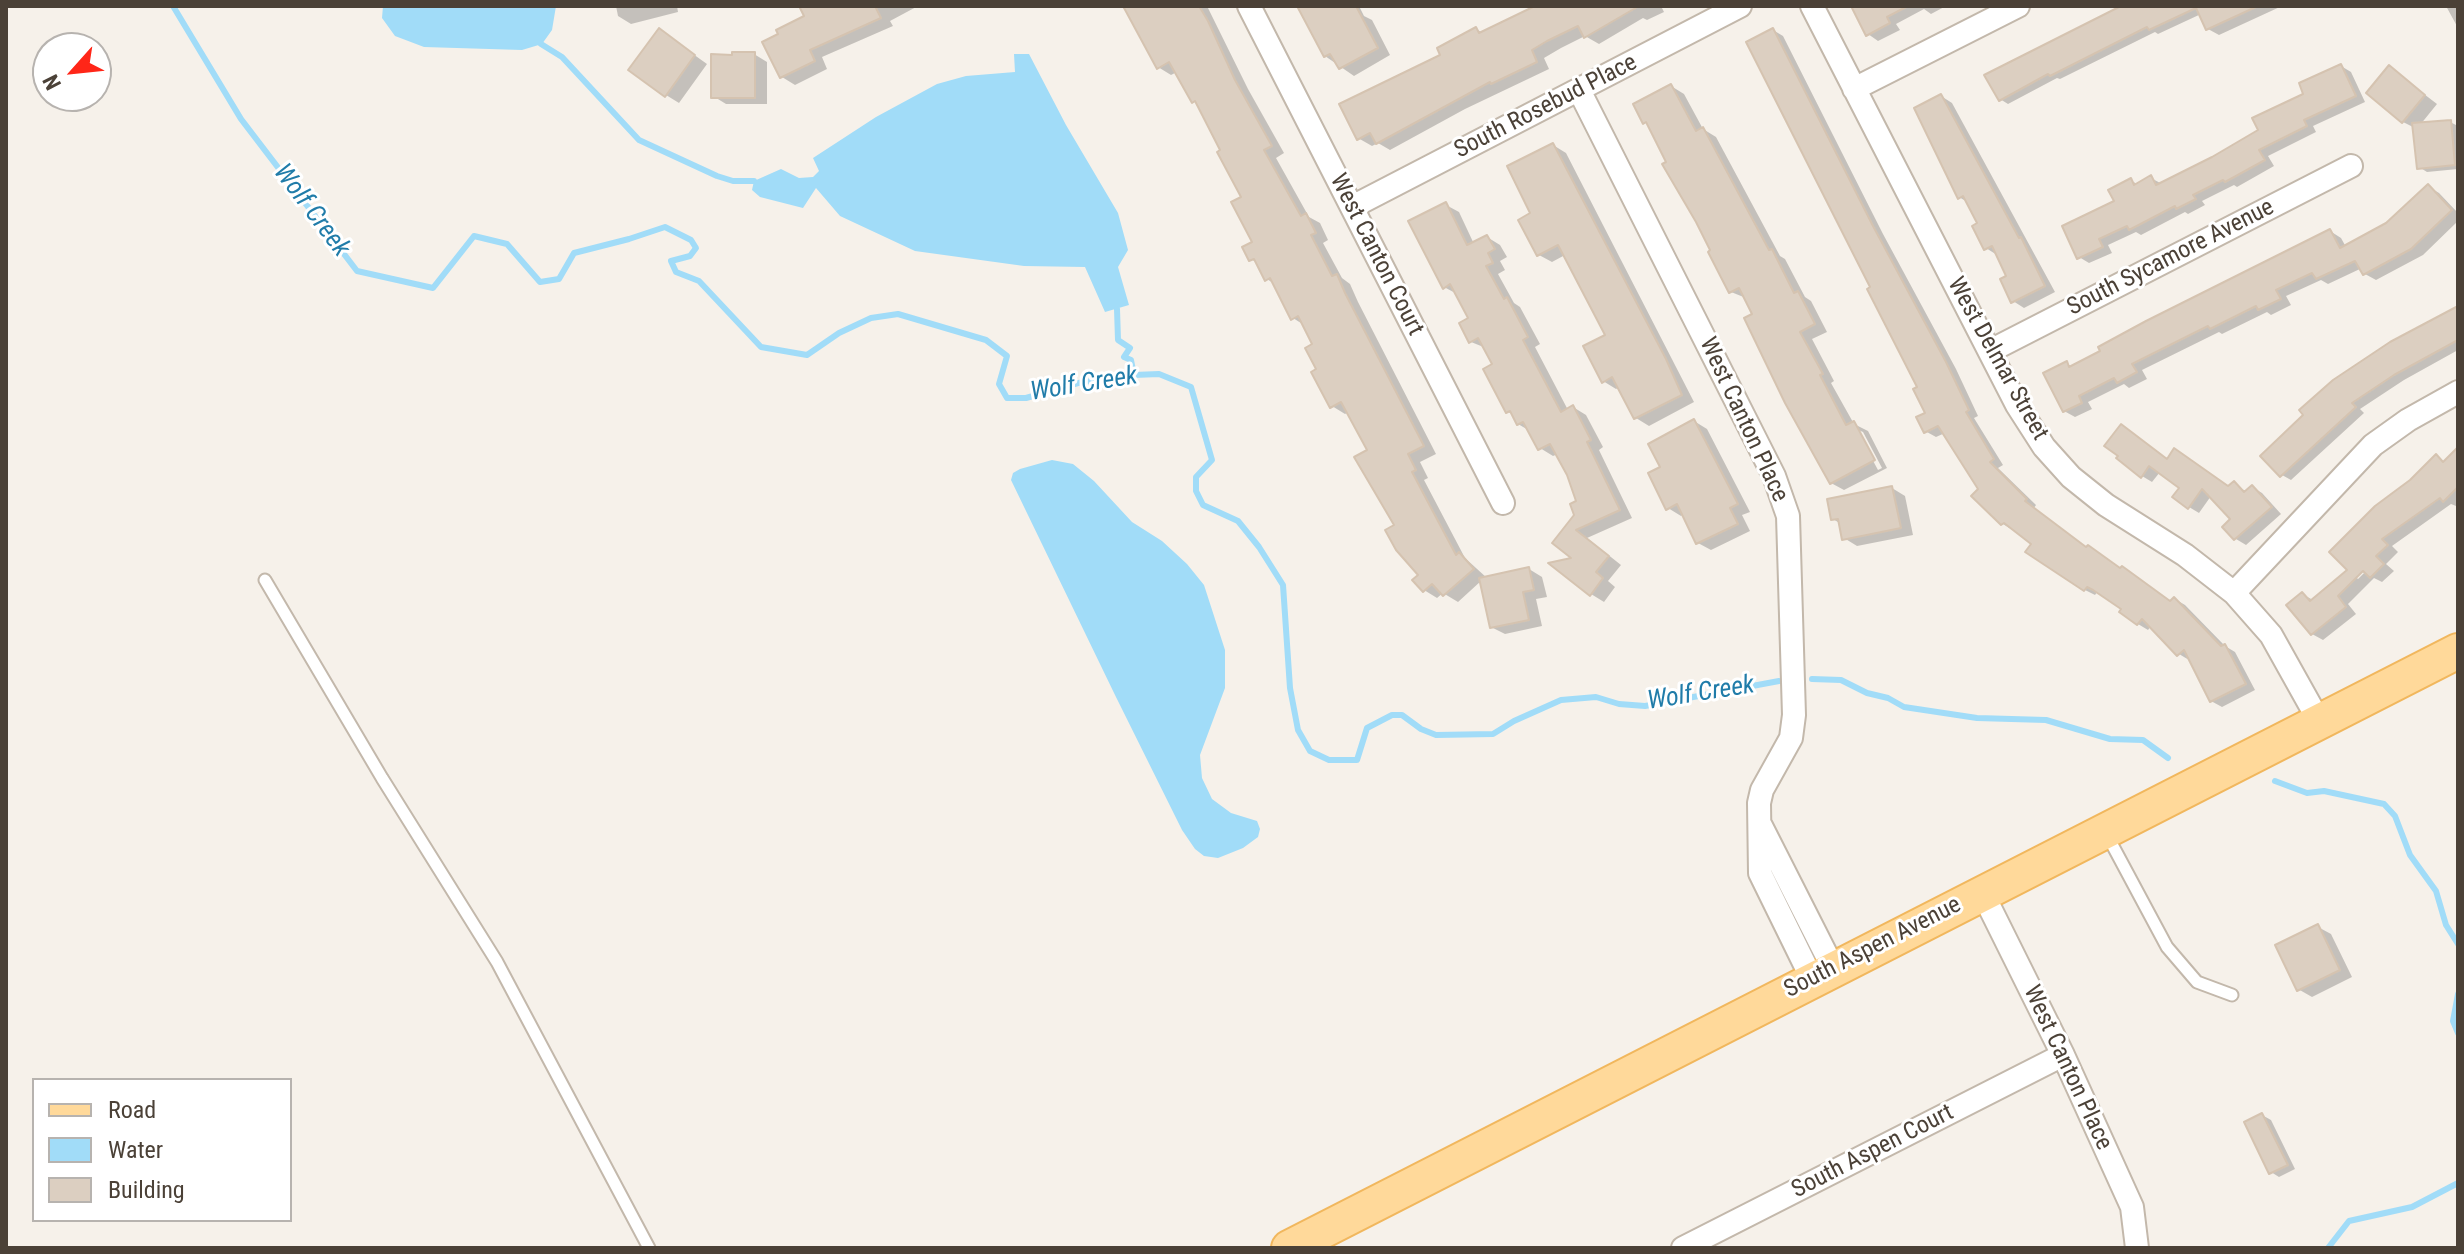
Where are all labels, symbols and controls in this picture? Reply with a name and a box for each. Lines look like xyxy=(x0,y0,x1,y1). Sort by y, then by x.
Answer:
north arrow xyxy=(32,32,112,112)
street label: South Rosebud Place xyxy=(1450,49,1642,165)
text: N xyxy=(38,71,66,94)
water label: Wolf Creek xyxy=(266,159,356,263)
street label: West Canton Court xyxy=(1323,169,1429,341)
street label: South Sycamore Avenue xyxy=(2063,193,2279,323)
street label: West Delmar Street xyxy=(1940,273,2054,445)
street label: West Canton Place xyxy=(1692,333,1794,507)
water label: Wolf Creek xyxy=(1028,361,1140,409)
water label: Wolf Creek xyxy=(1645,670,1757,718)
street label: South Aspen Avenue xyxy=(1780,891,1966,1005)
street label: West Canton Place xyxy=(2016,981,2118,1155)
legend xyxy=(32,1078,292,1222)
text: Road xyxy=(108,1096,156,1124)
street label: South Aspen Court xyxy=(1787,1099,1959,1205)
text: Water xyxy=(108,1136,163,1164)
text: Building xyxy=(108,1176,185,1204)

